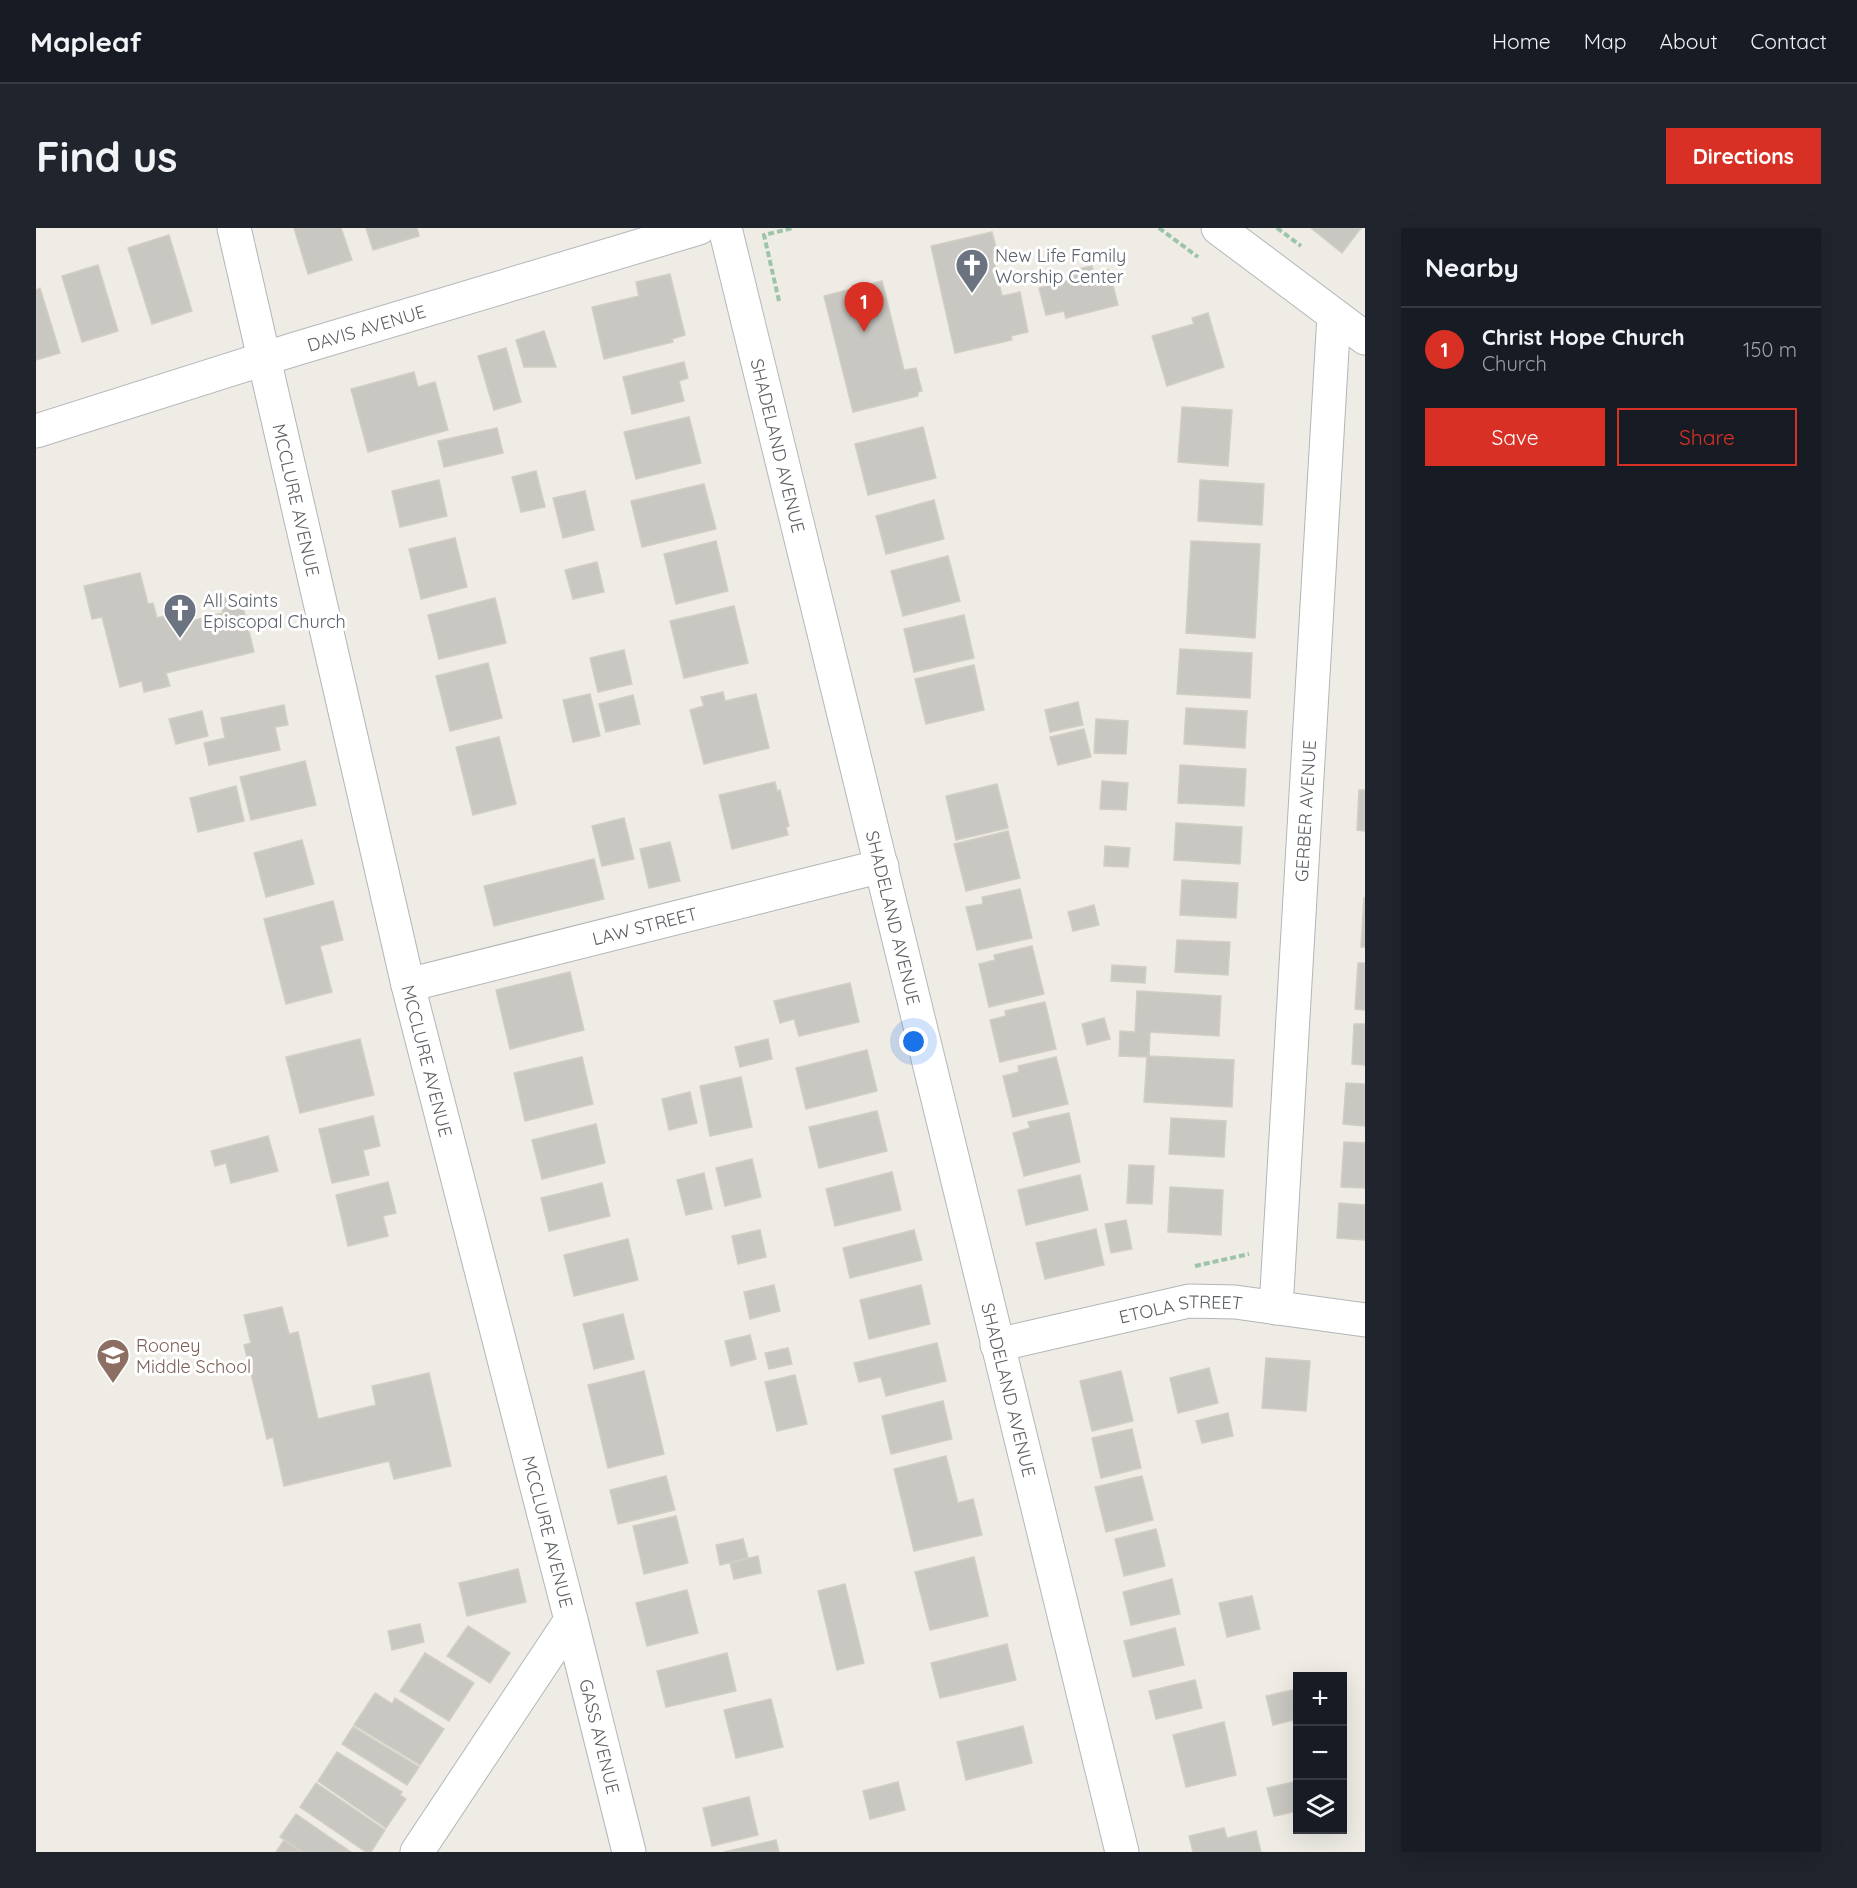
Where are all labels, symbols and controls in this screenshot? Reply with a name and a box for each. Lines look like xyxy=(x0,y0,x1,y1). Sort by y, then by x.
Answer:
text: Mapleaf xyxy=(30,24,142,59)
text: Home xyxy=(1492,28,1551,54)
text: Map xyxy=(1584,28,1627,54)
text: About xyxy=(1660,28,1718,54)
text: Contact xyxy=(1751,28,1827,54)
button: Directions xyxy=(1666,128,1821,184)
text: Find us xyxy=(36,130,178,183)
place label: New Life Family Worship Center xyxy=(995,244,1126,288)
church icon: New Life Family Worship Center xyxy=(954,247,990,294)
text: Nearby xyxy=(1425,251,1519,284)
pin: 1 xyxy=(844,282,884,332)
street label: DAVIS AVENUE xyxy=(304,299,428,356)
text: Christ Hope Church xyxy=(1482,323,1685,351)
text: 1 xyxy=(1441,337,1448,362)
text: 150 m xyxy=(1743,337,1797,362)
text: Church xyxy=(1482,351,1547,376)
street label: SHADELAND AVENUE xyxy=(746,356,811,535)
button: Save xyxy=(1425,408,1605,466)
button: Share xyxy=(1617,408,1797,466)
street label: MCCLURE AVENUE xyxy=(268,421,325,579)
place label: All Saints Episcopal Church xyxy=(203,589,346,633)
church icon: All Saints Episcopal Church xyxy=(162,592,198,639)
street label: GERBER AVENUE xyxy=(1289,739,1321,882)
street label: SHADELAND AVENUE xyxy=(861,828,926,1007)
street label: LAW STREET xyxy=(590,901,700,950)
street label: MCCLURE AVENUE xyxy=(397,982,458,1139)
your location xyxy=(899,1027,928,1056)
street label: ETOLA STREET xyxy=(1117,1289,1244,1328)
street label: SHADELAND AVENUE xyxy=(977,1300,1041,1479)
place label: Rooney Middle School xyxy=(136,1334,251,1378)
school or university icon: Rooney Middle School xyxy=(95,1337,131,1384)
street label: MCCLURE AVENUE xyxy=(518,1453,579,1610)
map controls xyxy=(1293,1672,1347,1834)
button: + xyxy=(1293,1672,1347,1726)
street label: GASS AVENUE xyxy=(575,1677,626,1796)
button: − xyxy=(1293,1726,1347,1780)
button: layers xyxy=(1293,1780,1347,1834)

